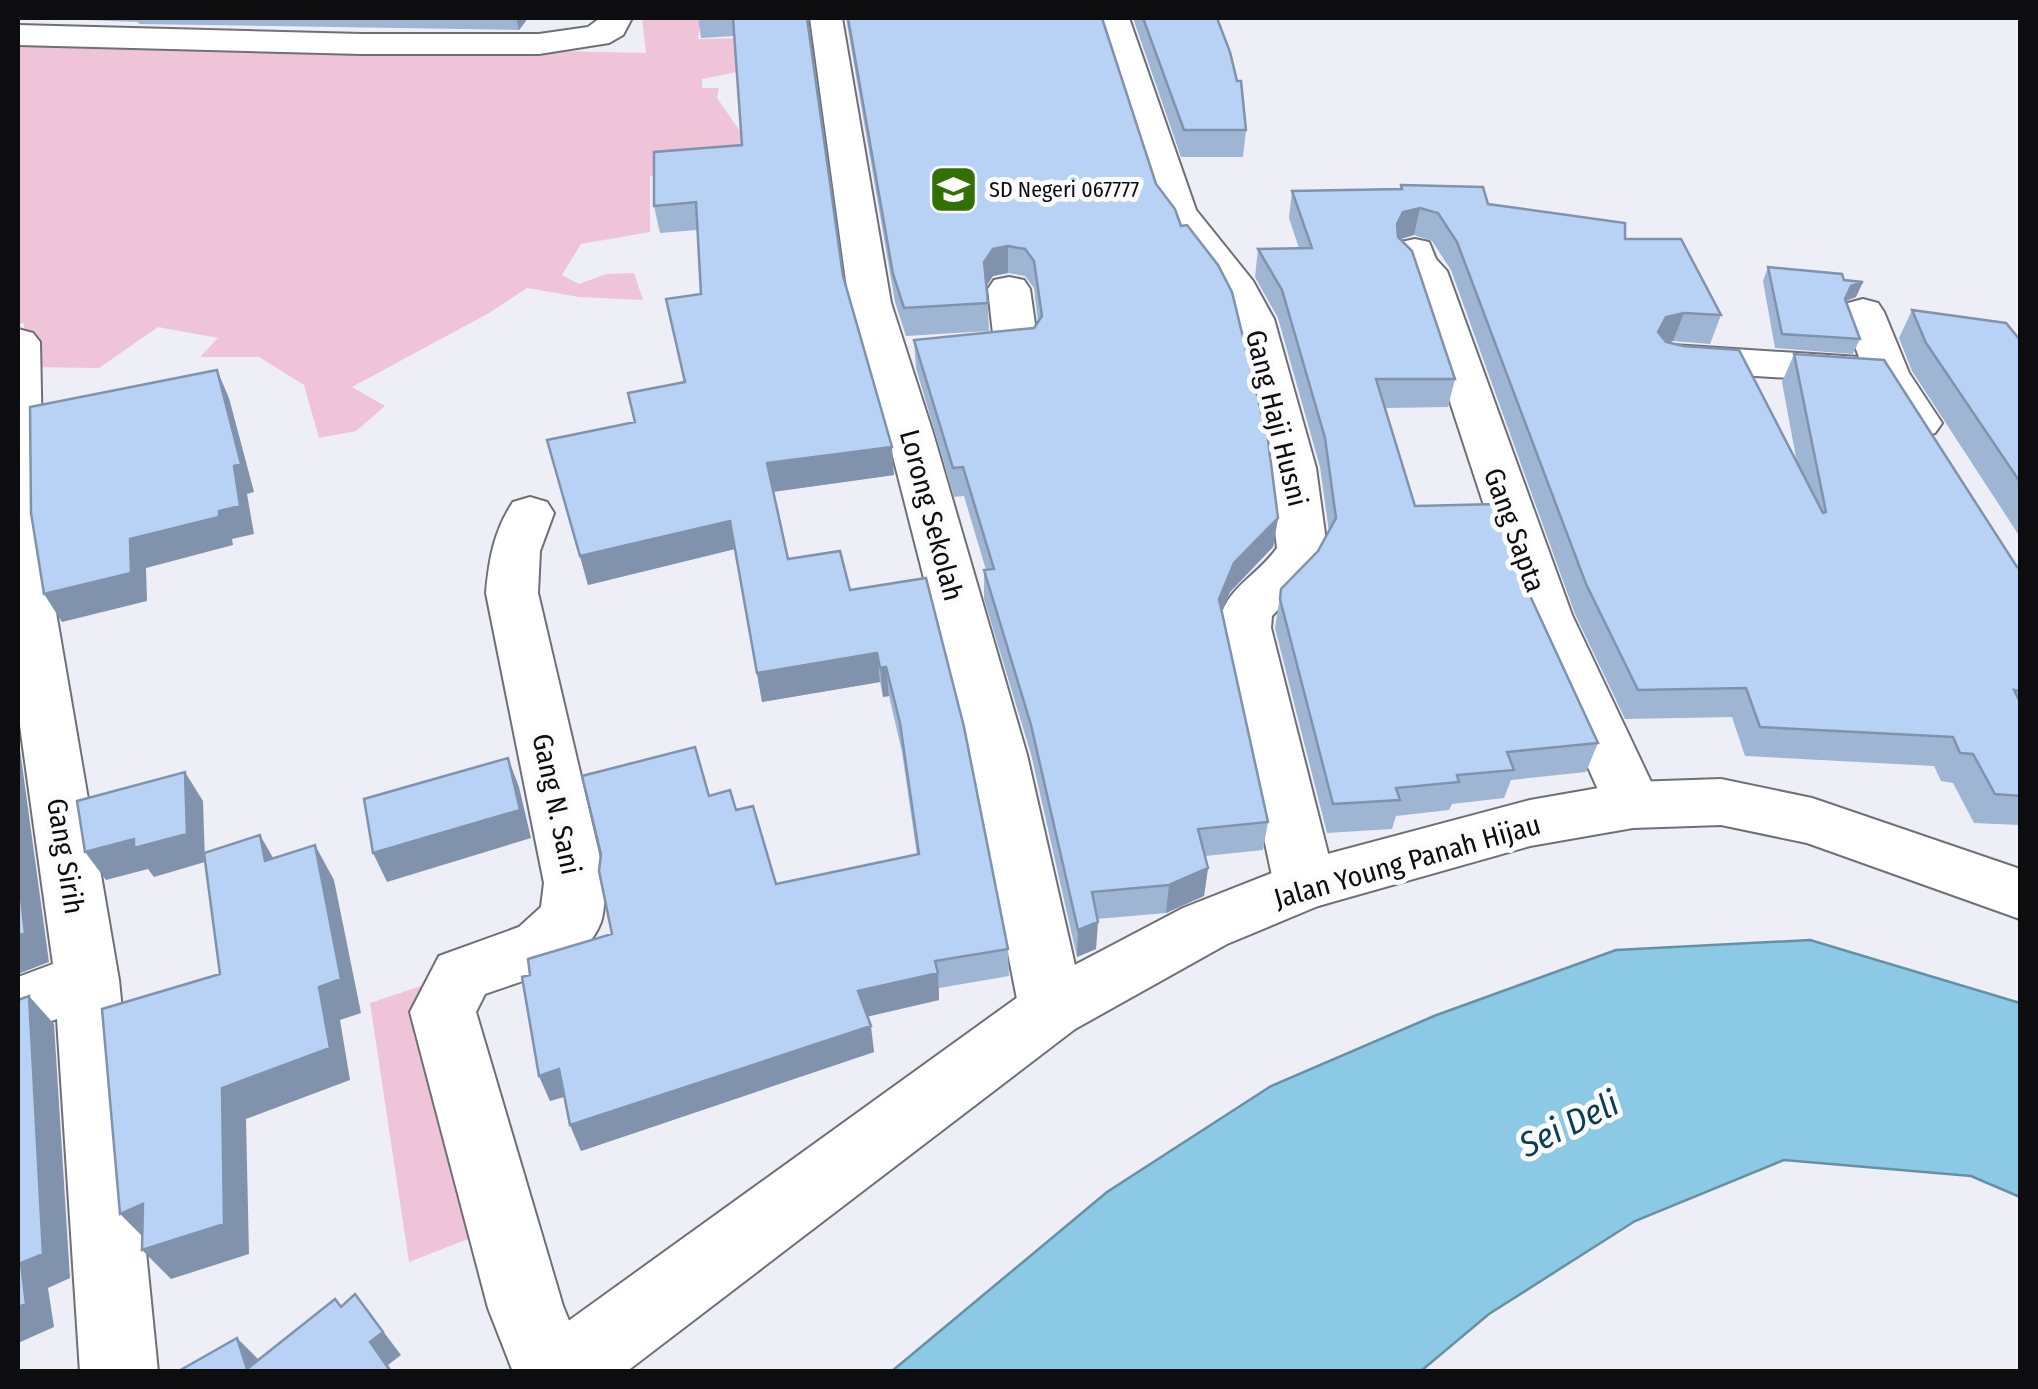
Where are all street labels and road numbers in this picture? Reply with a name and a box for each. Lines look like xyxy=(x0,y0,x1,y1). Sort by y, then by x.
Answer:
street label: Gang Haji Husni xyxy=(1239,326,1314,510)
street label: Lorong Sekolah xyxy=(893,426,970,604)
street label: Gang Sapta xyxy=(1477,464,1552,597)
street label: Gang N. Sani xyxy=(525,731,588,878)
street label: Gang Sirih xyxy=(40,796,91,916)
street label: Jalan Young Panah Hijau xyxy=(1270,808,1544,915)

